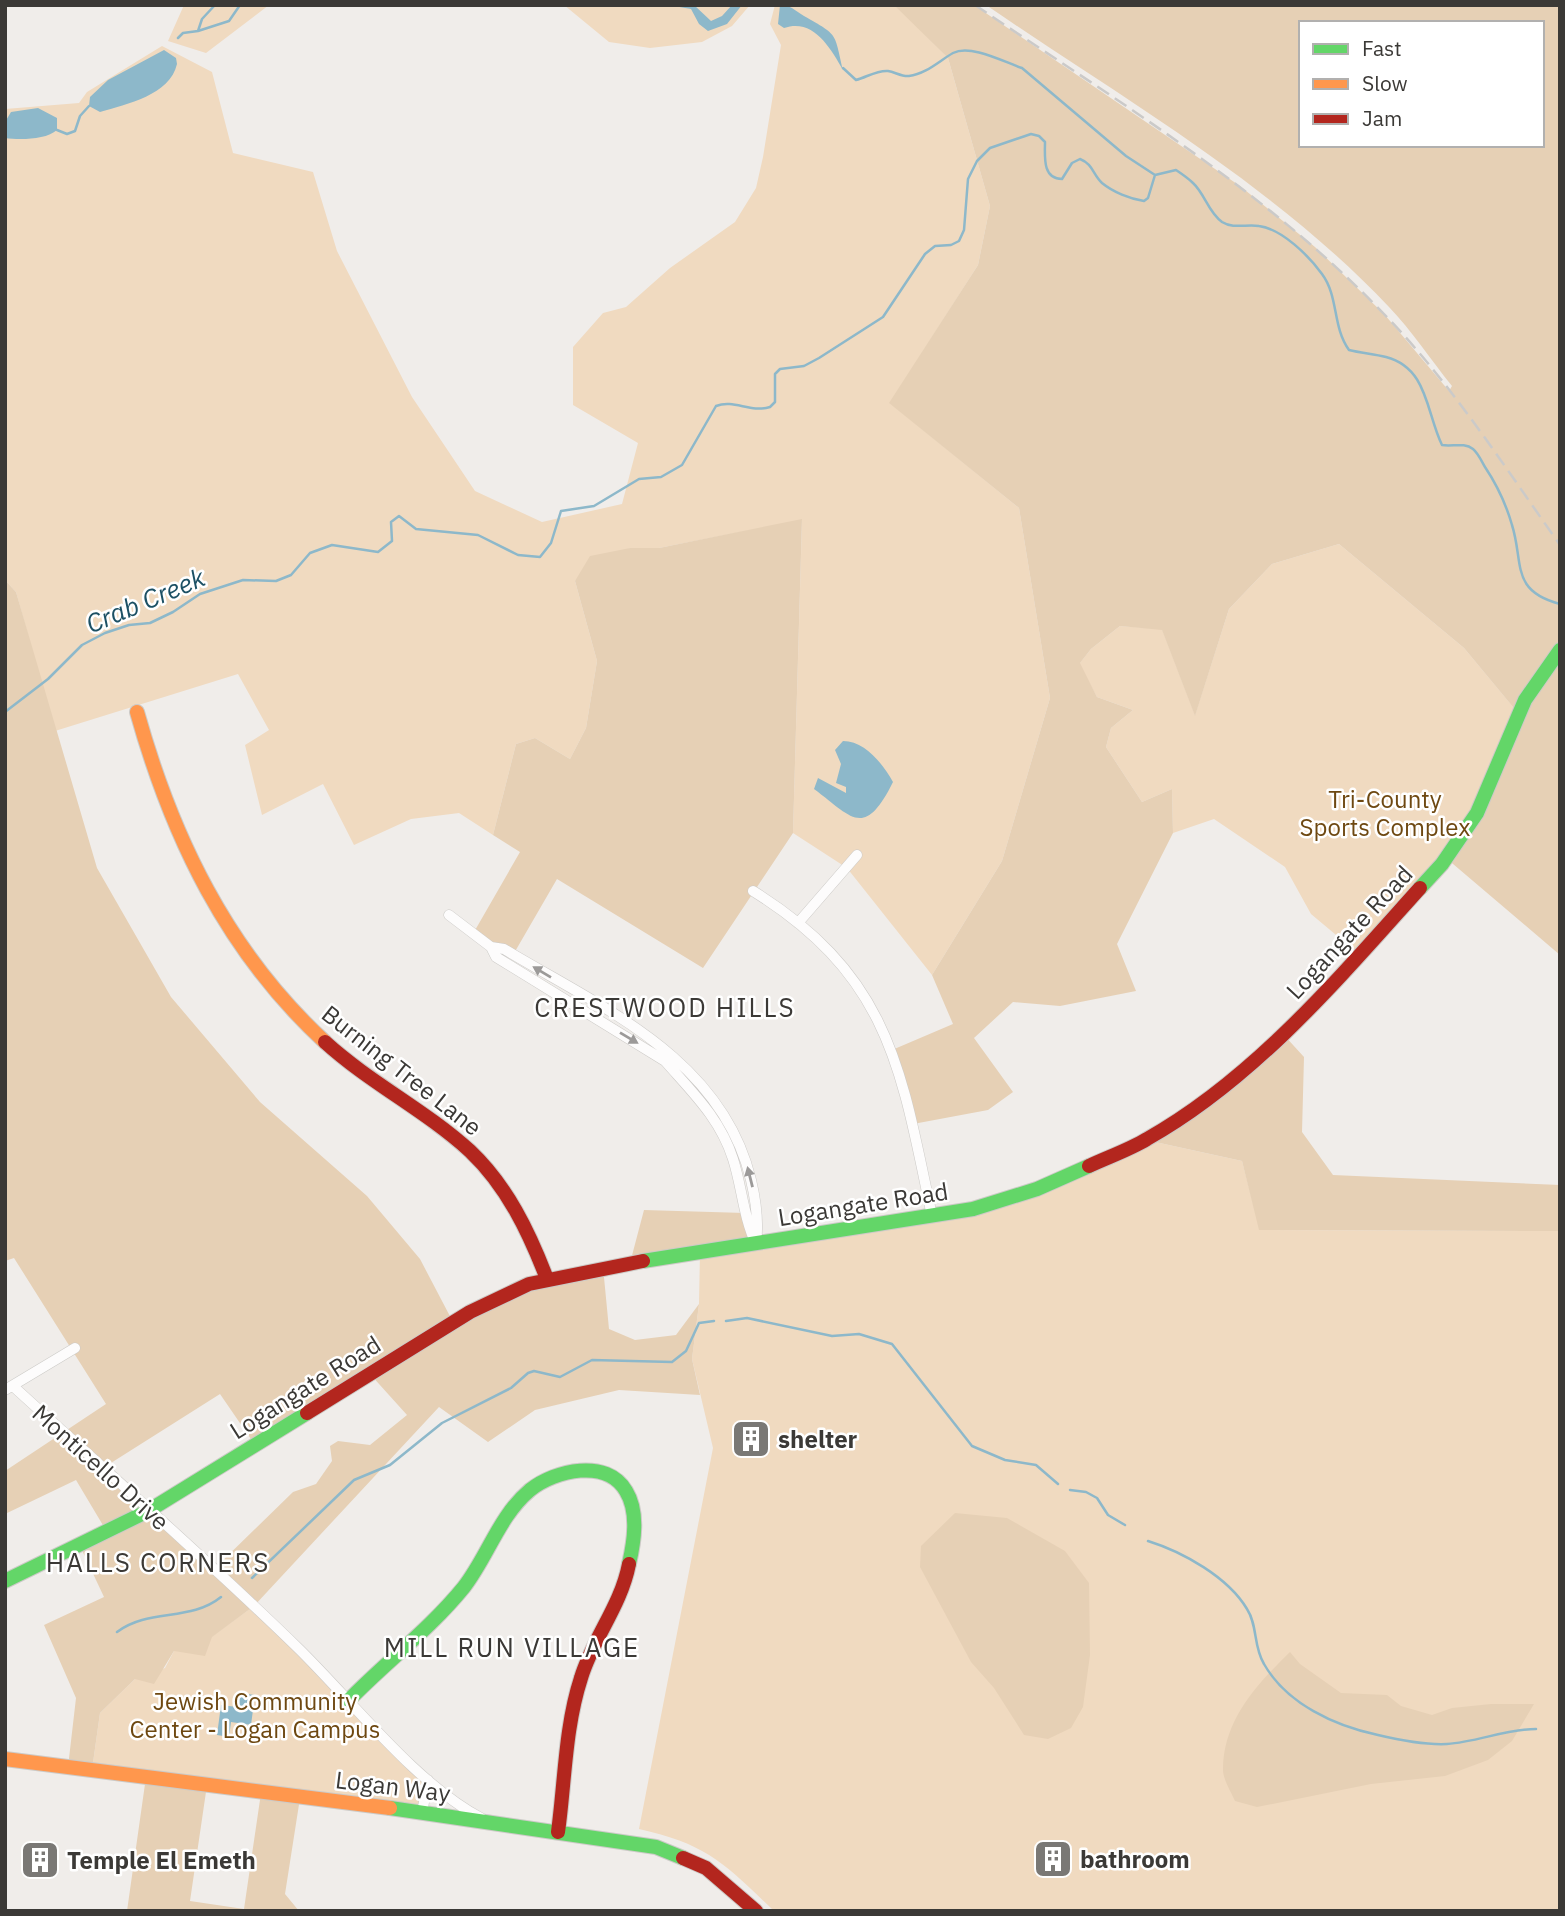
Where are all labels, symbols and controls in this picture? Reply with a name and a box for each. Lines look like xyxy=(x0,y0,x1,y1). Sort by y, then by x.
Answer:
legend xyxy=(1299,21,1544,147)
text: Fast xyxy=(1362,34,1402,62)
text: Slow xyxy=(1362,69,1408,97)
text: Jam xyxy=(1362,104,1402,132)
water label: Crab Creek xyxy=(80,560,210,640)
park label: Tri-County Sports Complex xyxy=(1300,783,1470,843)
street label: Logangate Road xyxy=(1279,858,1419,1006)
one-way arrow xyxy=(533,966,552,979)
district label: CRESTWOOD HILLS xyxy=(534,990,796,1024)
street label: Burning Tree Lane xyxy=(315,997,489,1143)
one-way arrow xyxy=(619,1031,638,1044)
one-way arrow xyxy=(744,1165,755,1187)
street label: Logangate Road xyxy=(776,1175,950,1233)
street label: Logangate Road xyxy=(224,1328,386,1446)
street label: Monticello Drive xyxy=(26,1397,176,1537)
building icon: shelter xyxy=(730,1418,772,1460)
place label: shelter xyxy=(778,1423,858,1455)
district label: HALLS CORNERS xyxy=(46,1545,270,1579)
district label: MILL RUN VILLAGE xyxy=(384,1630,640,1664)
park label: Jewish Community Center - Logan Campus xyxy=(130,1685,380,1745)
street label: Logan Way xyxy=(334,1763,452,1809)
building icon: bathroom xyxy=(1032,1838,1074,1880)
building icon: Temple El Emeth xyxy=(19,1839,61,1881)
place label: bathroom xyxy=(1080,1843,1190,1875)
place label: Temple El Emeth xyxy=(67,1844,256,1876)

